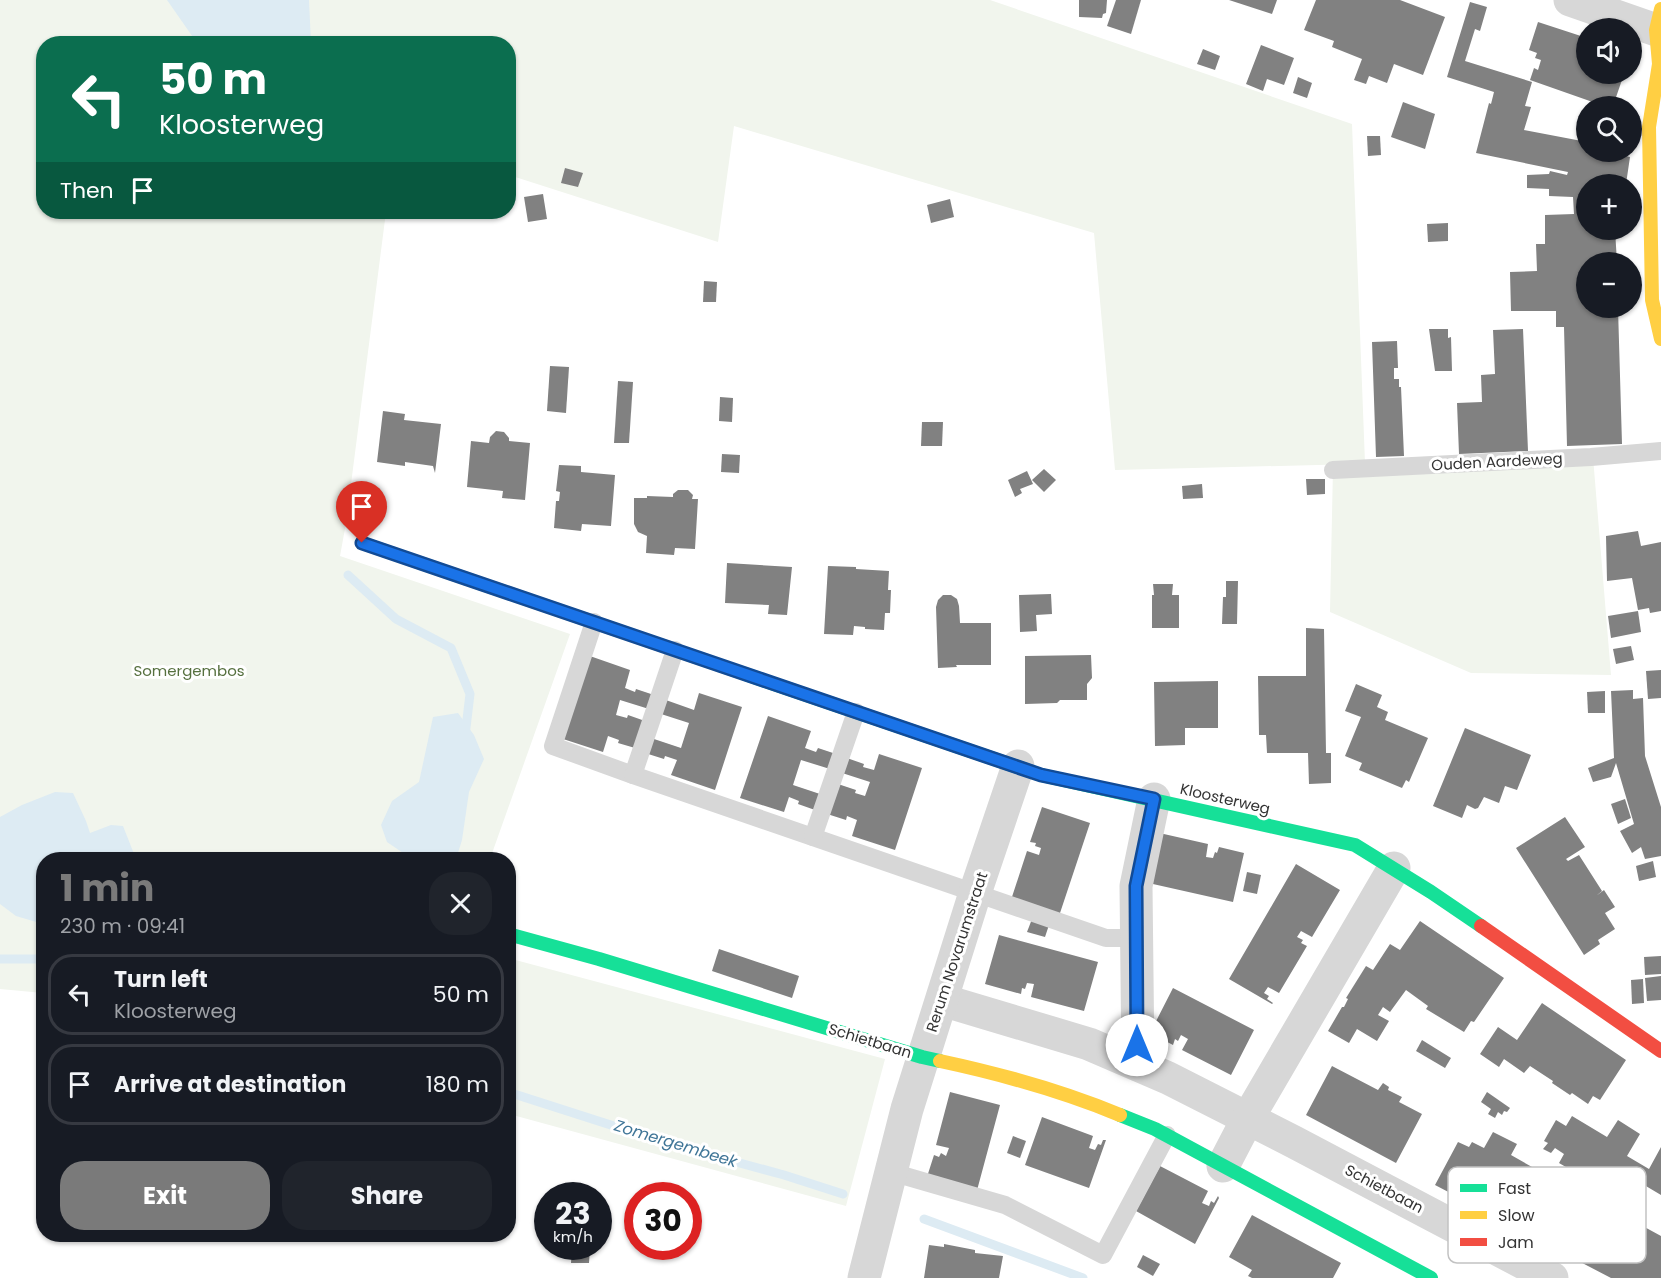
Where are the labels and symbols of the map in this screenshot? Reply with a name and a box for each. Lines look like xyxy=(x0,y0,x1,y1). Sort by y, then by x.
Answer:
street label: Ouden Aardeweg xyxy=(1431,448,1563,475)
pin xyxy=(336,481,387,543)
park label: Somergembos xyxy=(133,660,245,681)
street label: Kloosterweg xyxy=(1178,778,1272,819)
street label: Rerum Novarumstraat xyxy=(921,869,992,1035)
position arrow xyxy=(1105,1013,1169,1077)
street label: Schietbaan xyxy=(826,1018,914,1063)
water label: Zomergembeek xyxy=(611,1114,741,1173)
street label: Schietbaan xyxy=(1341,1159,1427,1218)
legend xyxy=(1448,1167,1646,1263)
text: Fast xyxy=(1498,1177,1531,1200)
speed limit sign: 30 xyxy=(624,1182,702,1260)
text: Slow xyxy=(1498,1204,1535,1227)
text: Jam xyxy=(1498,1231,1534,1254)

